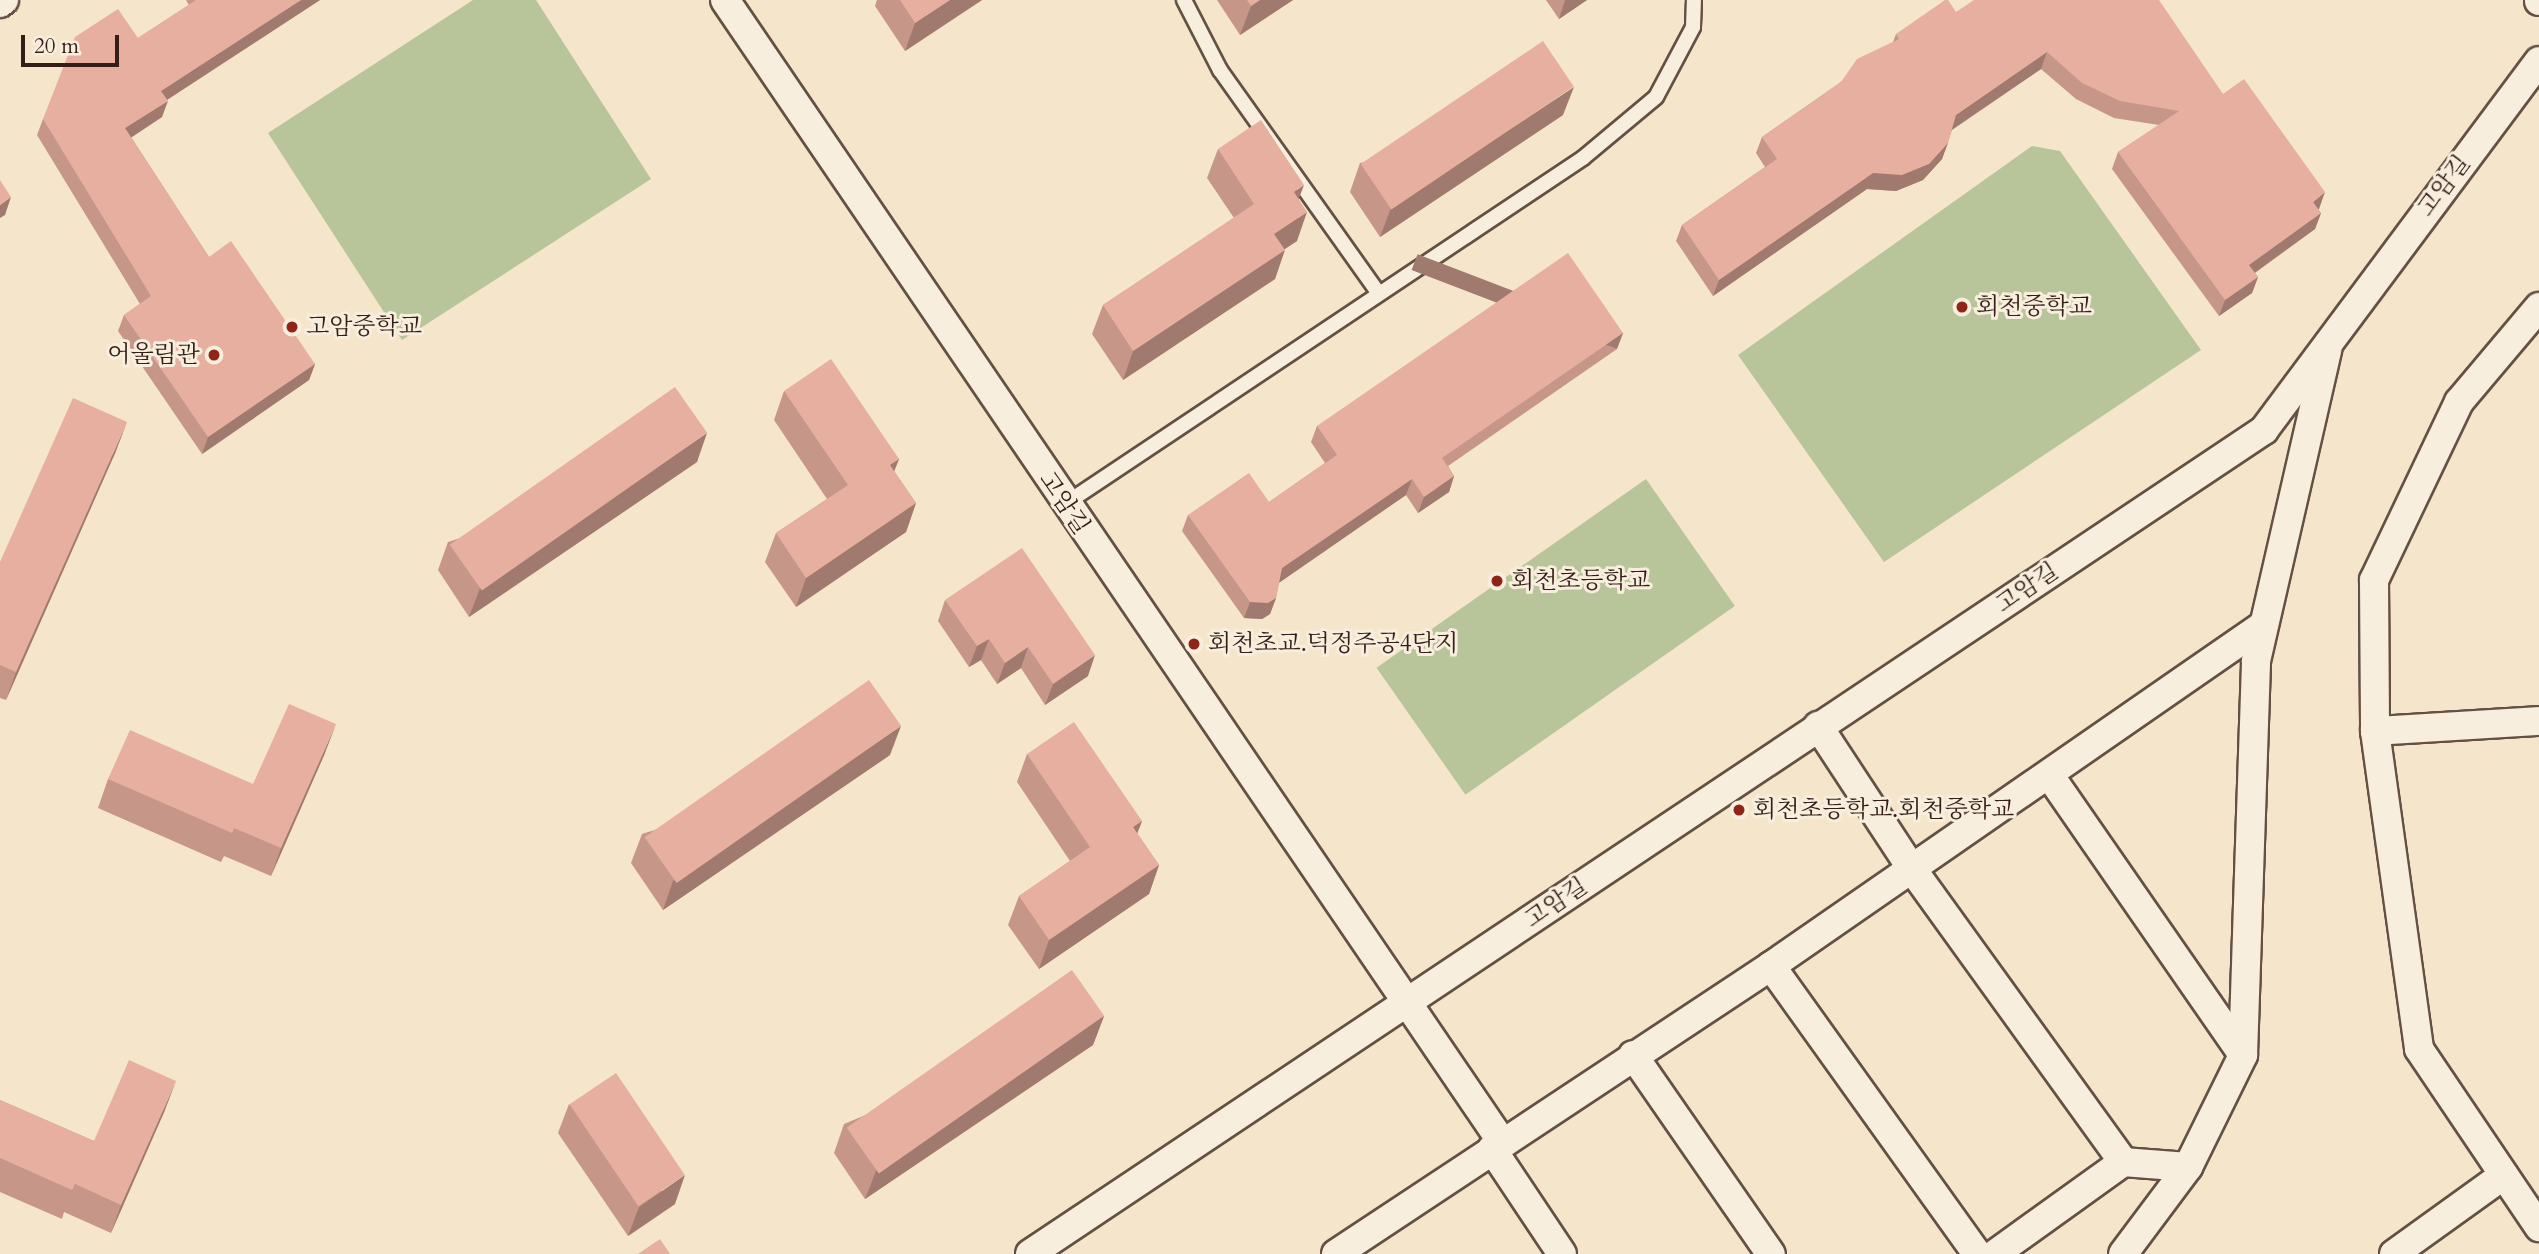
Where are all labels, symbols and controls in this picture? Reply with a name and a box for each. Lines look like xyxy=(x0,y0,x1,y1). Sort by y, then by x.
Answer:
scale bar xyxy=(24,21,122,65)
text: 20 m xyxy=(34,32,79,61)
street label: 고암길 xyxy=(2412,150,2476,222)
place label: 회천중학교 xyxy=(1976,293,2092,321)
marker: 회천중학교 xyxy=(1954,299,1970,315)
place label: 고암중학교 xyxy=(306,313,422,341)
marker: 고암중학교 xyxy=(284,319,300,335)
place label: 어울림관 xyxy=(107,341,200,369)
marker: 어울림관 xyxy=(206,347,222,363)
street label: 고암길 xyxy=(1033,466,1095,540)
street label: 고암길 xyxy=(1990,557,2064,619)
place label: 회천초등학교 xyxy=(1511,567,1650,595)
marker: 회천초등학교 xyxy=(1489,573,1505,589)
place label: 회천초교.덕정주공4단지 xyxy=(1208,630,1458,658)
marker: 회천초교.덕정주공4단지 xyxy=(1186,636,1202,652)
place label: 회천초등학교.회천중학교 xyxy=(1753,796,2014,824)
marker: 회천초등학교.회천중학교 xyxy=(1731,802,1747,818)
street label: 고암길 xyxy=(1519,872,1593,934)

